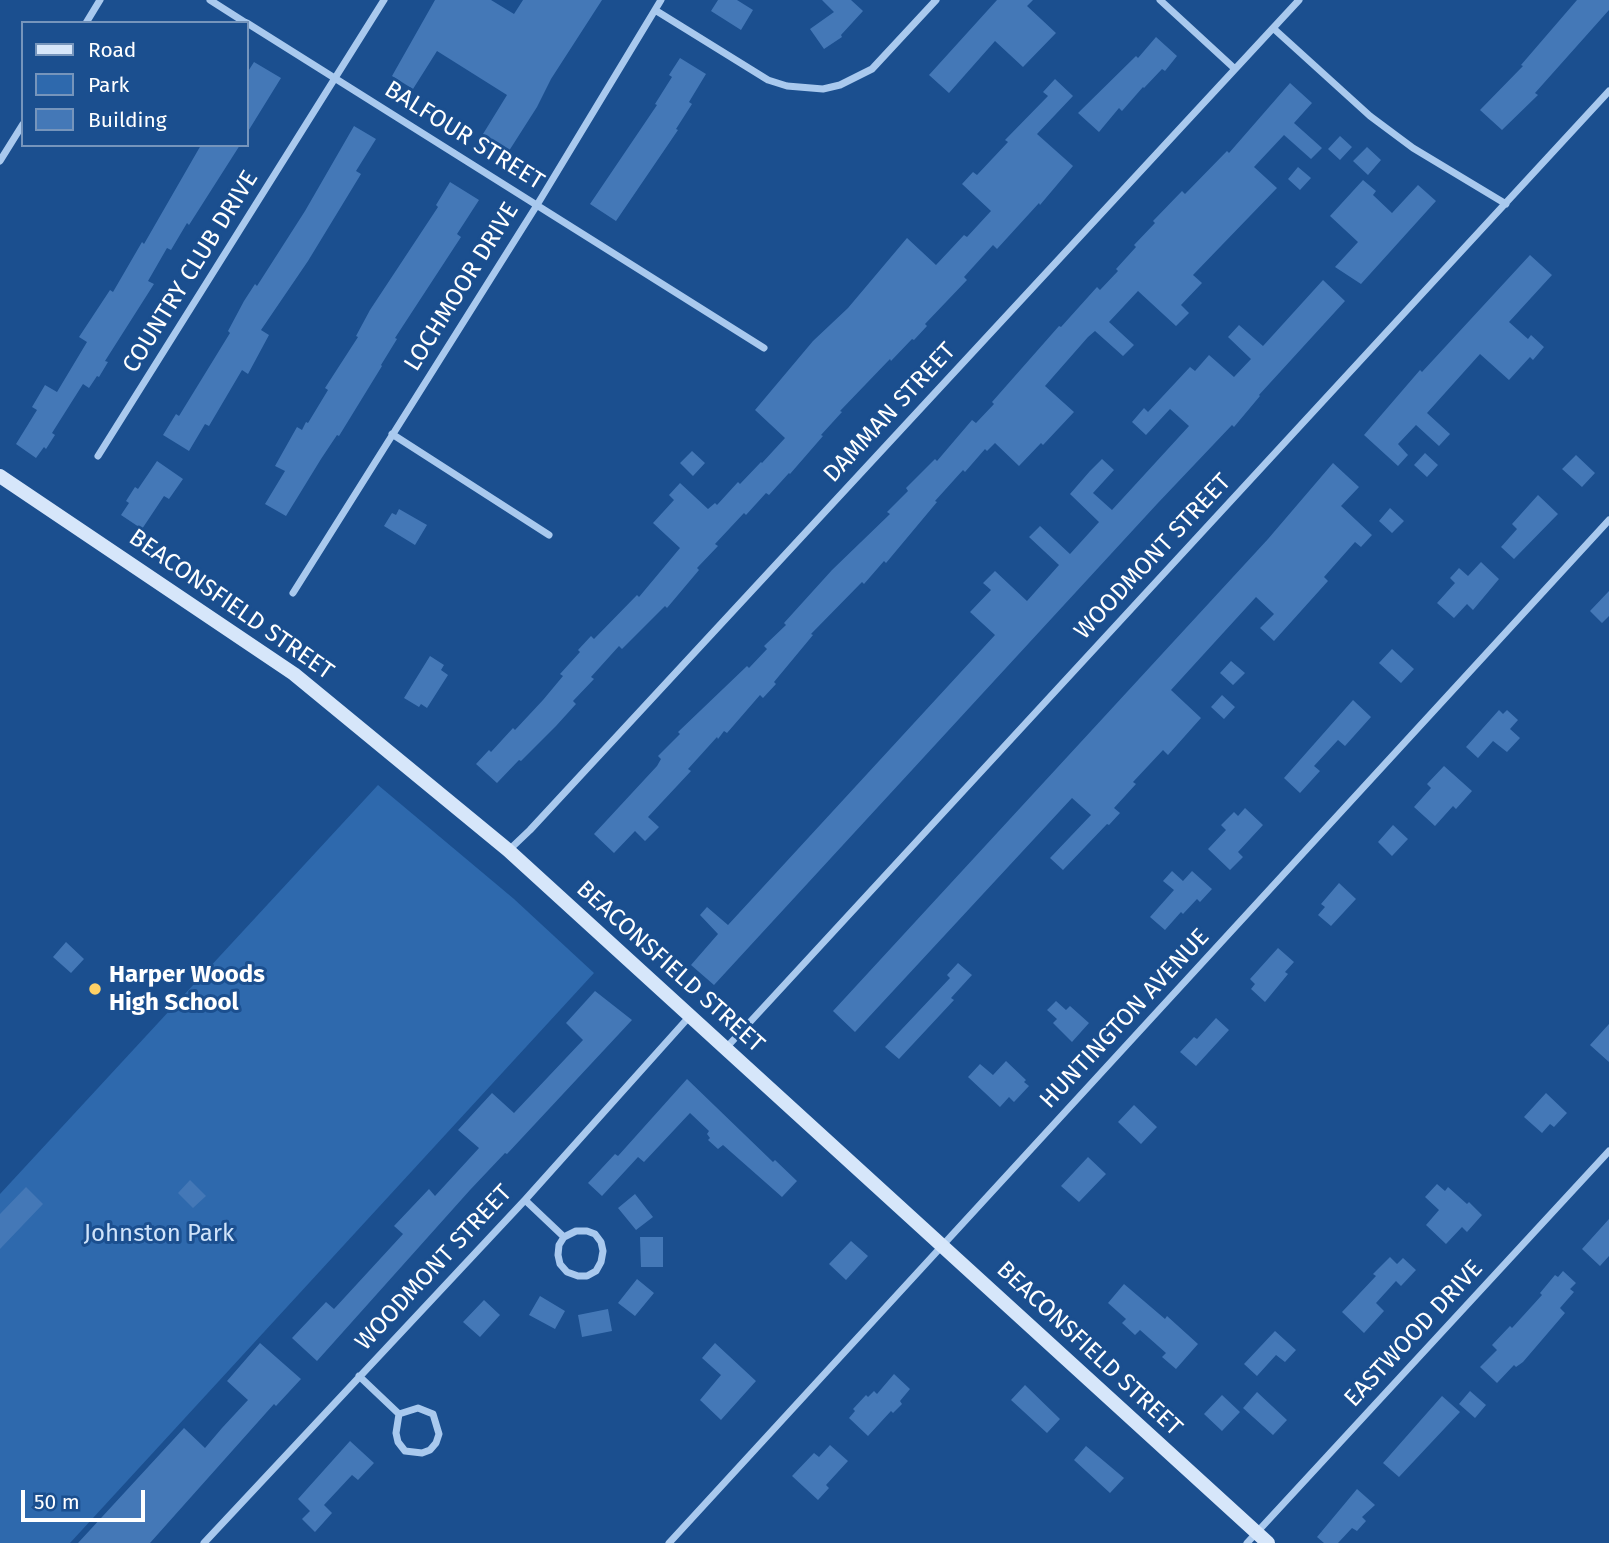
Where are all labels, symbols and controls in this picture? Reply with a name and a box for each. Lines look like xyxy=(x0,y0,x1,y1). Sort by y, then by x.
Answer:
legend xyxy=(21,21,248,147)
text: Road xyxy=(88,37,136,63)
text: Park xyxy=(88,72,129,98)
street label: BALFOUR STREET xyxy=(379,75,549,197)
text: Building xyxy=(88,107,167,133)
street label: COUNTRY CLUB DRIVE xyxy=(117,166,265,378)
street label: LOCHMOOR DRIVE xyxy=(399,198,525,376)
street label: DAMMAN STREET xyxy=(818,337,962,489)
street label: WOODMONT STREET xyxy=(1069,468,1237,646)
street label: BEACONSFIELD STREET xyxy=(123,524,339,686)
street label: BEACONSFIELD STREET xyxy=(570,875,770,1059)
street label: HUNTINGTON AVENUE xyxy=(1034,923,1216,1115)
place label: Harper Woods High School xyxy=(109,961,265,1017)
marker: Harper Woods High School xyxy=(87,981,103,997)
street label: WOODMONT STREET xyxy=(350,1179,518,1357)
park label: Johnston Park xyxy=(84,1220,234,1248)
street label: EASTWOOD DRIVE xyxy=(1339,1255,1489,1413)
street label: BEACONSFIELD STREET xyxy=(990,1256,1188,1442)
scale bar xyxy=(24,1476,149,1520)
text: 50 m xyxy=(34,1489,80,1515)

